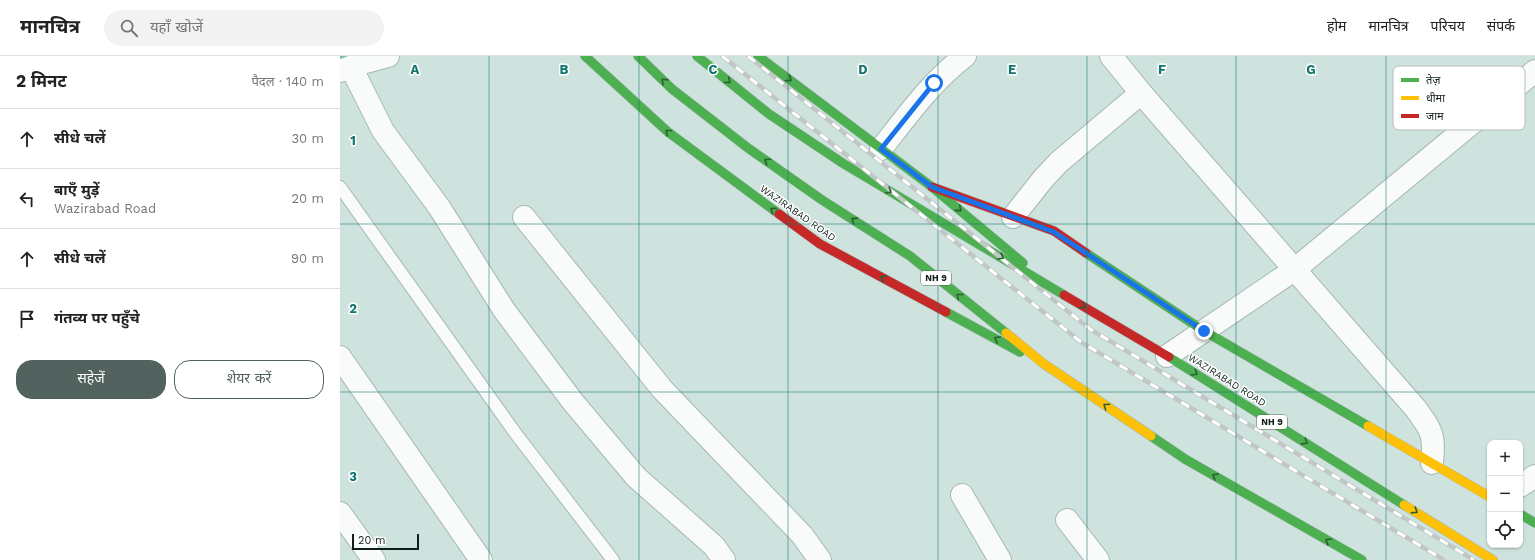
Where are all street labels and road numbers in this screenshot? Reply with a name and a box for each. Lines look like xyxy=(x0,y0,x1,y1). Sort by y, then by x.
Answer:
street label: WAZIRABAD ROAD xyxy=(758,183,838,243)
road number: NH 9 xyxy=(921,271,951,285)
street label: WAZIRABAD ROAD xyxy=(1186,352,1268,408)
road number: NH 9 xyxy=(1257,415,1287,429)

